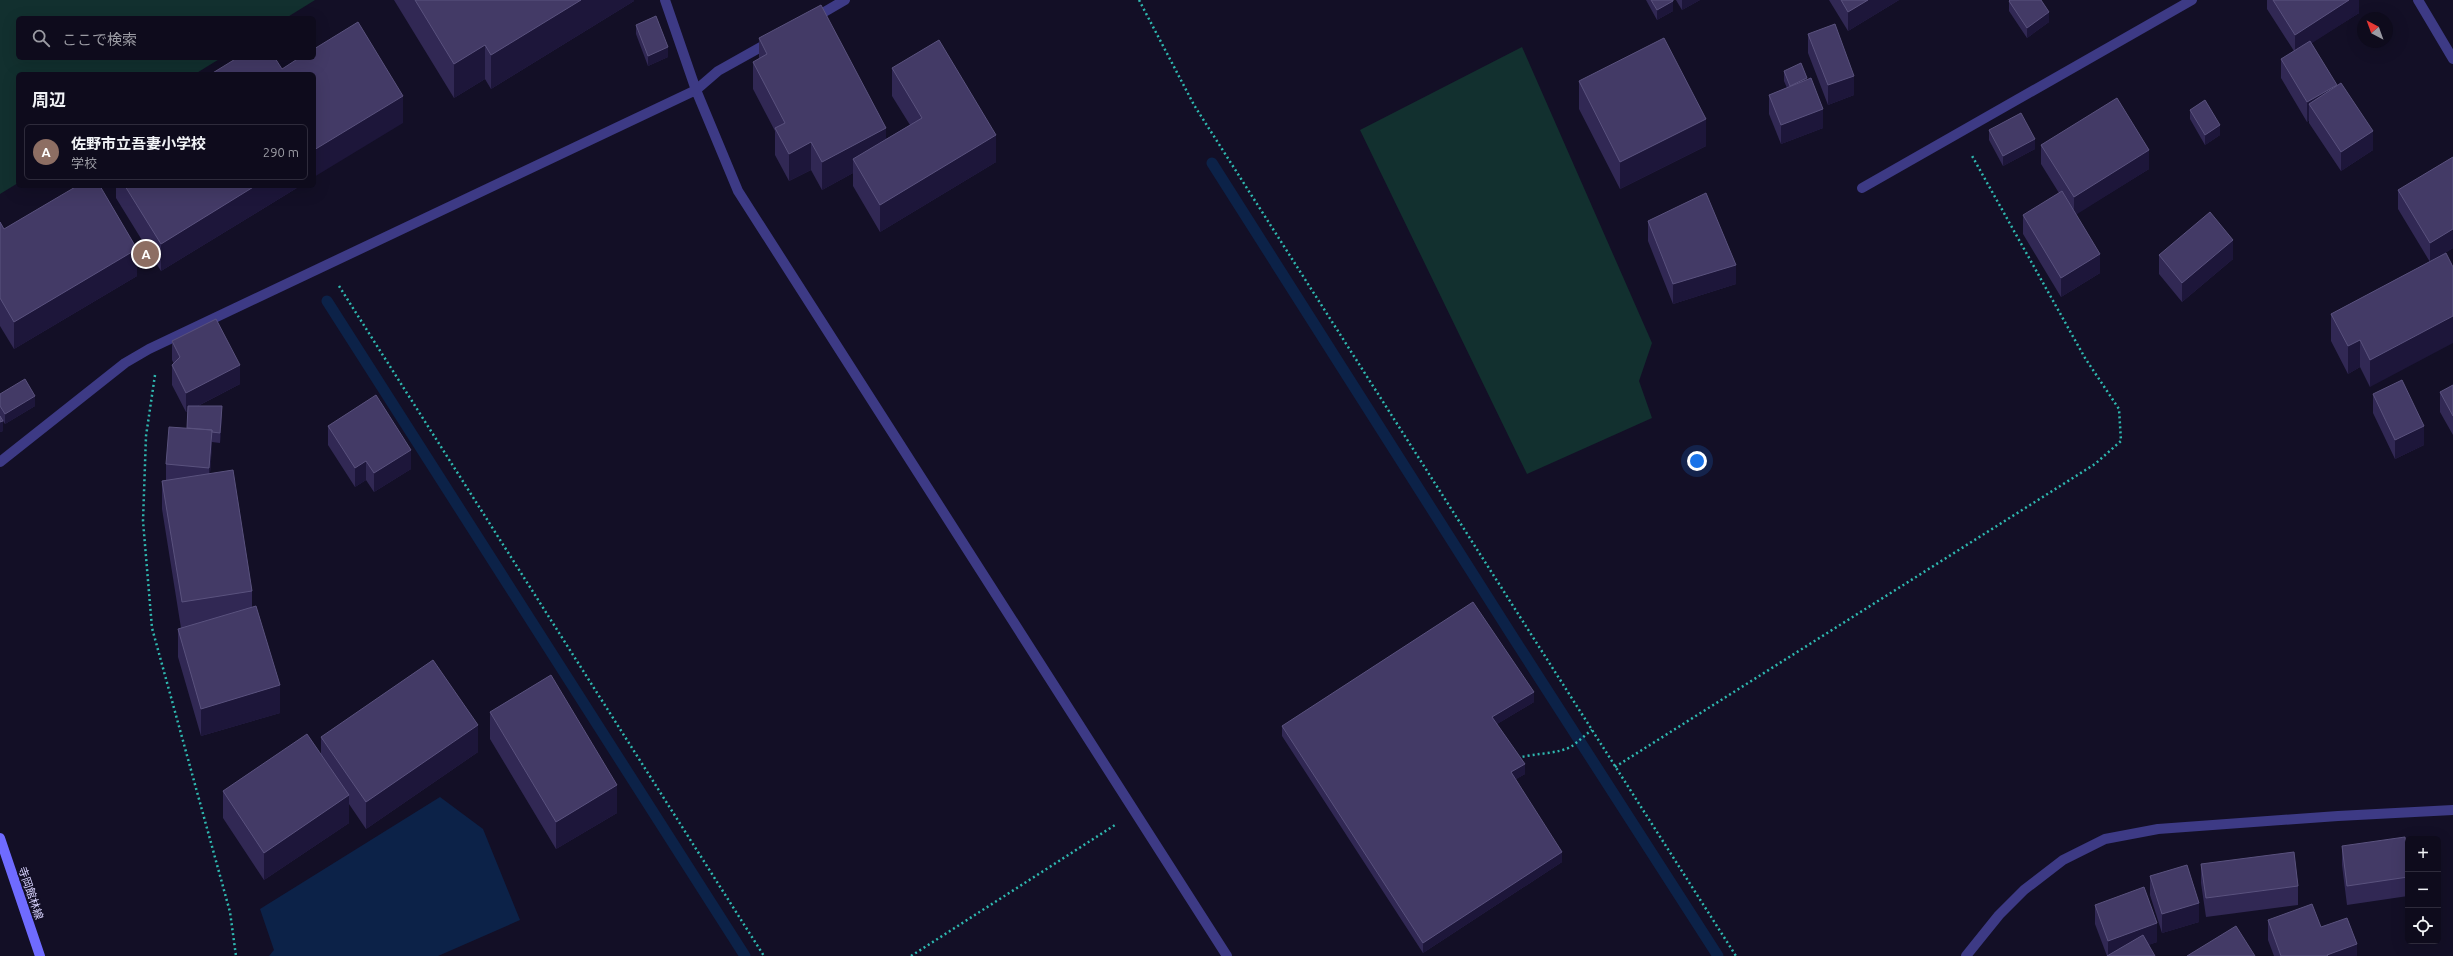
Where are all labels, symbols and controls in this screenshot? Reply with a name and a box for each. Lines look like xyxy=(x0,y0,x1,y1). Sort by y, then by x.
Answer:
north arrow xyxy=(2357,12,2393,48)
search box xyxy=(16,16,316,60)
icon: search xyxy=(30,27,52,49)
text: ここで検索 xyxy=(62,31,137,48)
text: 周辺 xyxy=(32,90,66,109)
text: 佐野市立吾妻小学校 xyxy=(71,135,206,152)
text: A xyxy=(41,145,51,159)
text: 290 m xyxy=(263,145,299,159)
text: 学校 xyxy=(71,156,97,170)
pin: A xyxy=(133,239,159,269)
your location xyxy=(1687,451,1707,471)
map controls xyxy=(2405,836,2441,944)
button: + xyxy=(2405,836,2441,872)
street label: 寺岡館林線 xyxy=(16,865,46,921)
button: − xyxy=(2405,872,2441,908)
button: locate xyxy=(2405,908,2441,944)

